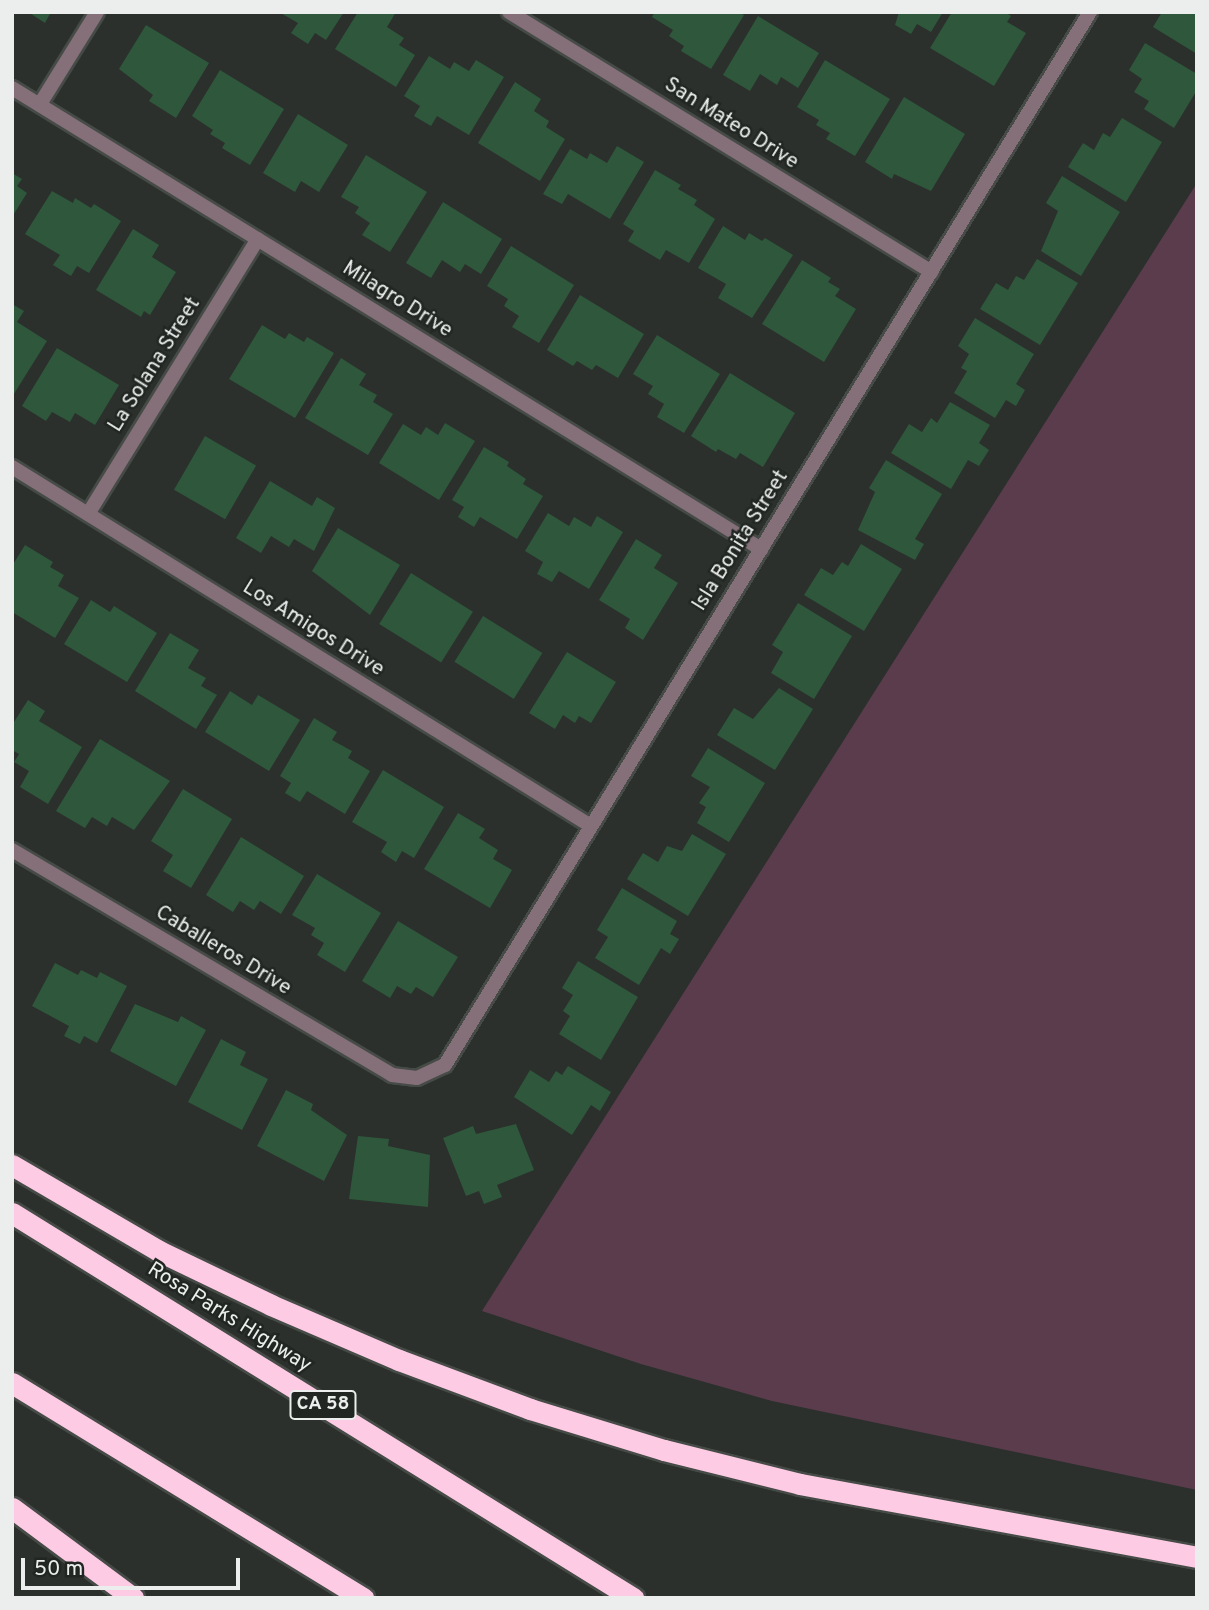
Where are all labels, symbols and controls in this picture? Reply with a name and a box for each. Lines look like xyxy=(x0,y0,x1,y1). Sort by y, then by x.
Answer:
street label: San Mateo Drive xyxy=(659,73,803,175)
street label: Milagro Drive xyxy=(337,256,457,344)
street label: La Solana Street xyxy=(103,293,207,437)
street label: Isla Bonita Street xyxy=(688,466,794,616)
street label: Los Amigos Drive xyxy=(237,575,389,683)
street label: Caballeros Drive xyxy=(151,901,295,1001)
street label: Rosa Parks Highway xyxy=(142,1257,316,1379)
road number: CA 58 xyxy=(288,1390,358,1420)
scale bar xyxy=(24,1544,243,1588)
text: 50 m xyxy=(34,1556,83,1583)

